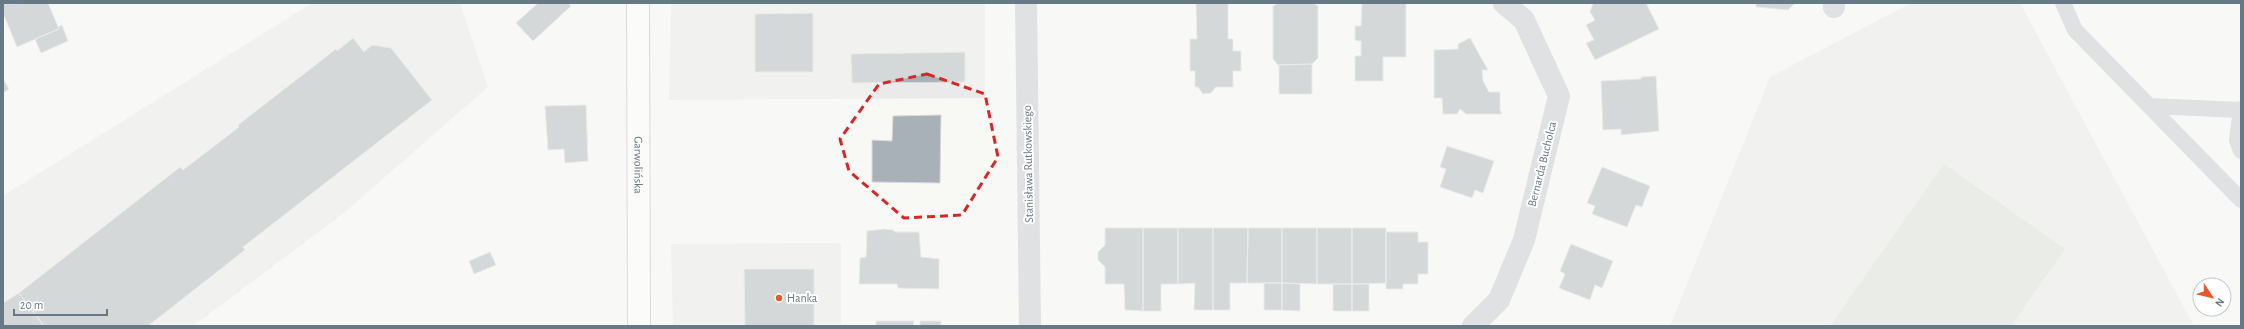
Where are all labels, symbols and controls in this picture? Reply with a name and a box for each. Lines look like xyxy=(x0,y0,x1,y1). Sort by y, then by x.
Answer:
street label: Stanisława Rutkowskiego xyxy=(1021,105,1035,223)
street label: Bernarda Bucholca xyxy=(1526,120,1558,208)
street label: Garwolińska xyxy=(632,136,645,194)
north arrow xyxy=(2192,277,2232,317)
scale bar xyxy=(14,291,107,317)
place label: Hanka xyxy=(787,292,818,304)
marker: Hanka xyxy=(774,293,784,303)
text: N xyxy=(2213,296,2226,309)
text: 20 m xyxy=(20,299,43,311)

